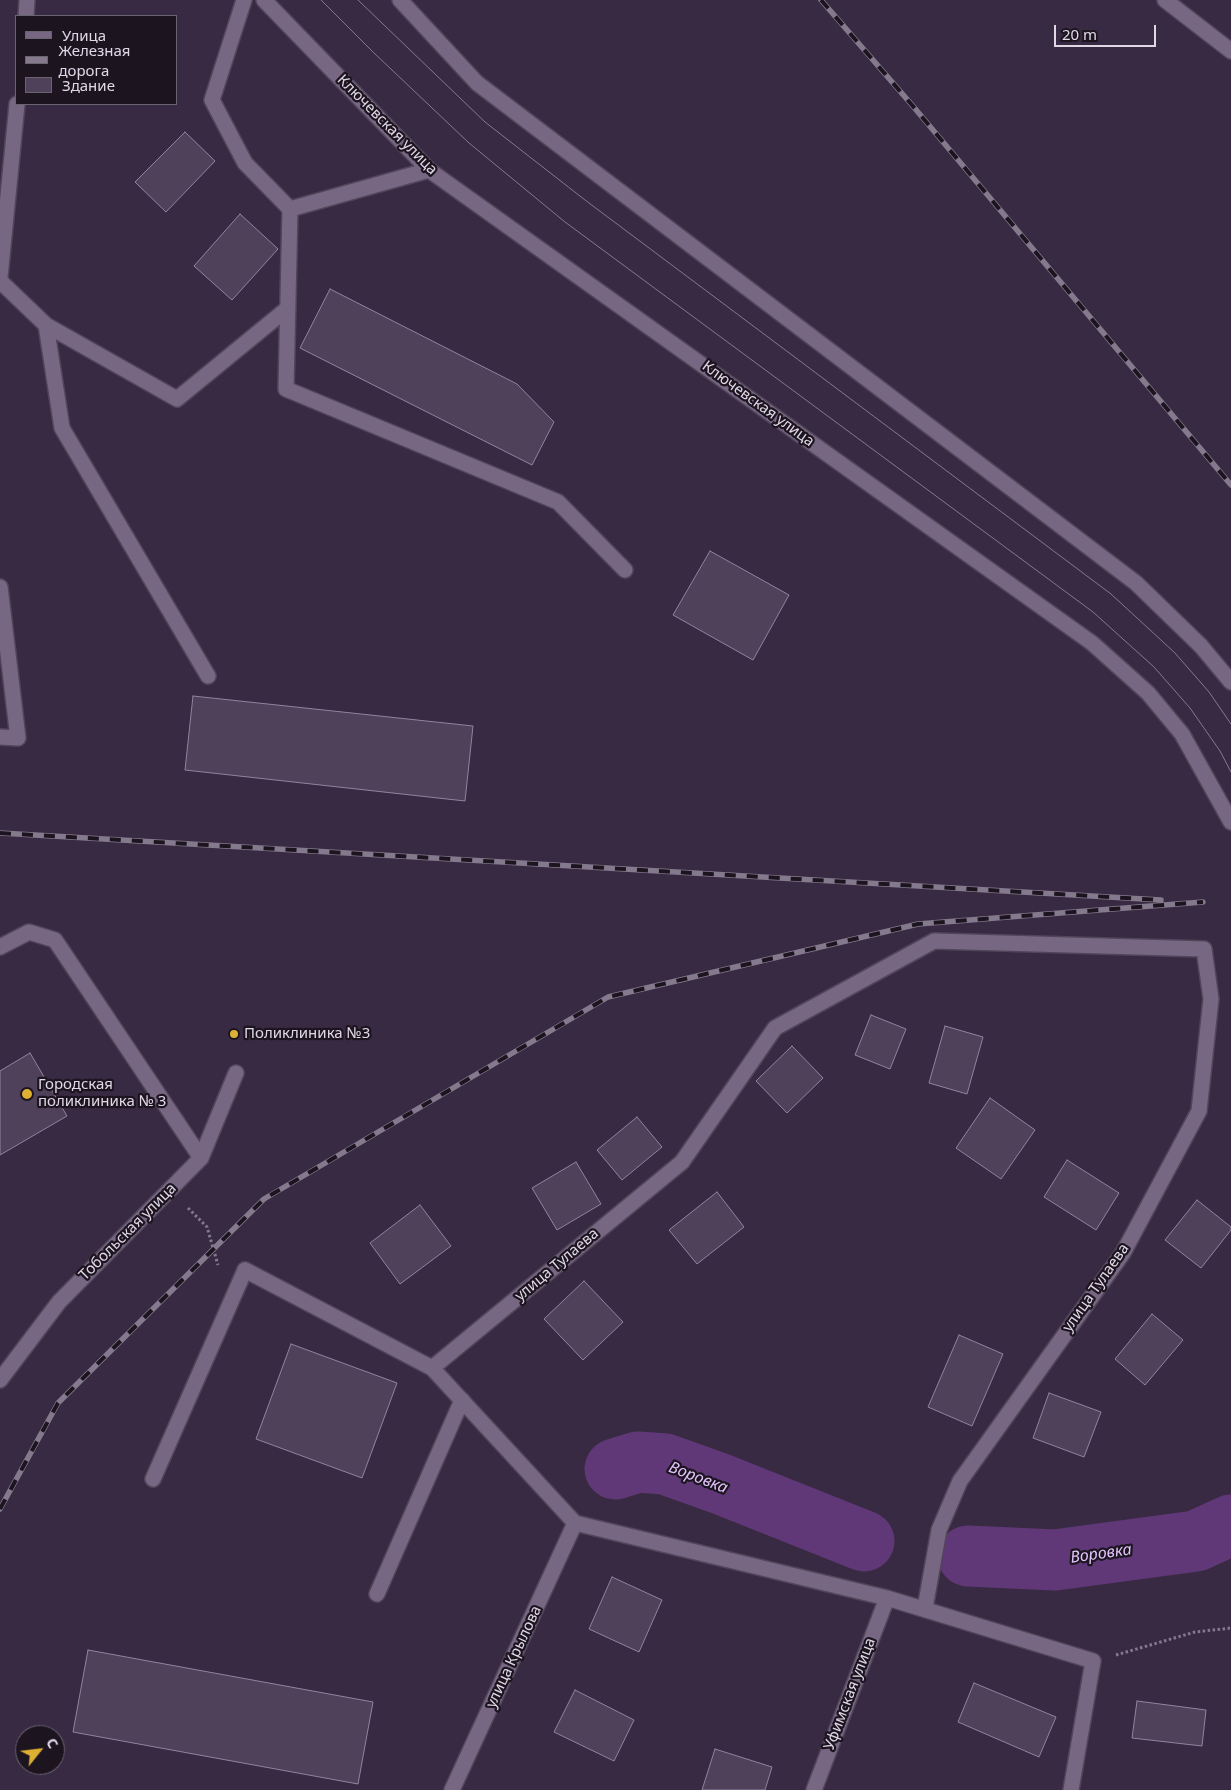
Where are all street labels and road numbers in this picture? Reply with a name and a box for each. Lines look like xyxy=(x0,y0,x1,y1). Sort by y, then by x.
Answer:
street label: Ключевская улица xyxy=(333,71,441,179)
street label: Ключевская улица xyxy=(698,357,818,451)
street label: Тобольская улица xyxy=(76,1180,180,1284)
street label: улица Тулаева xyxy=(512,1225,602,1305)
street label: улица Тулаева xyxy=(1059,1240,1133,1336)
street label: улица Крылова xyxy=(482,1603,546,1711)
street label: Уфимская улица xyxy=(820,1635,880,1753)

